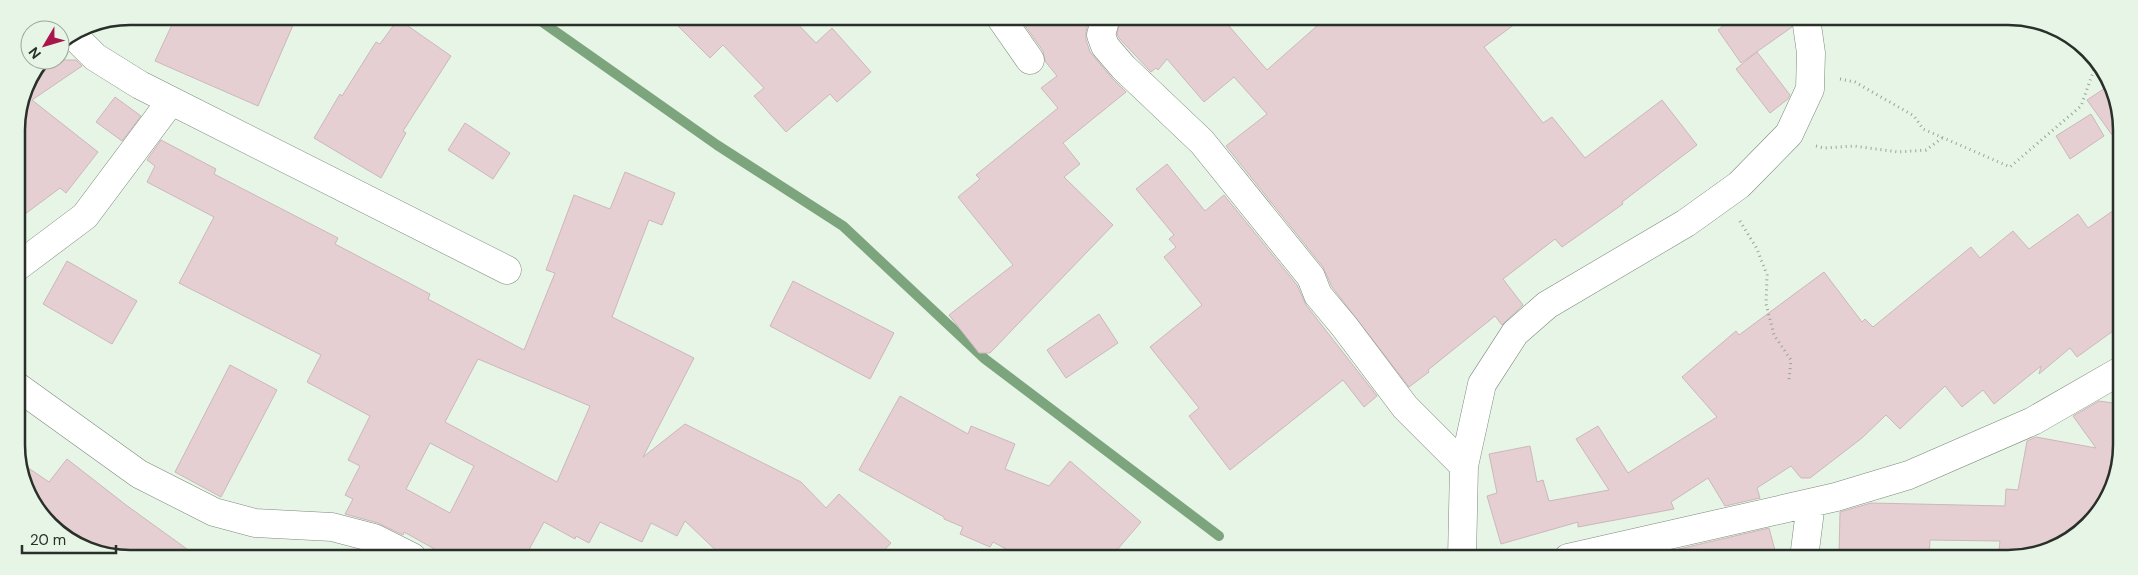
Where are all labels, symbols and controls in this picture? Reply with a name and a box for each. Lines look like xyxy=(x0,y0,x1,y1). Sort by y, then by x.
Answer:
north arrow xyxy=(20,20,70,70)
text: N xyxy=(25,43,45,63)
scale bar xyxy=(22,522,116,554)
text: 20 m xyxy=(30,530,66,550)

